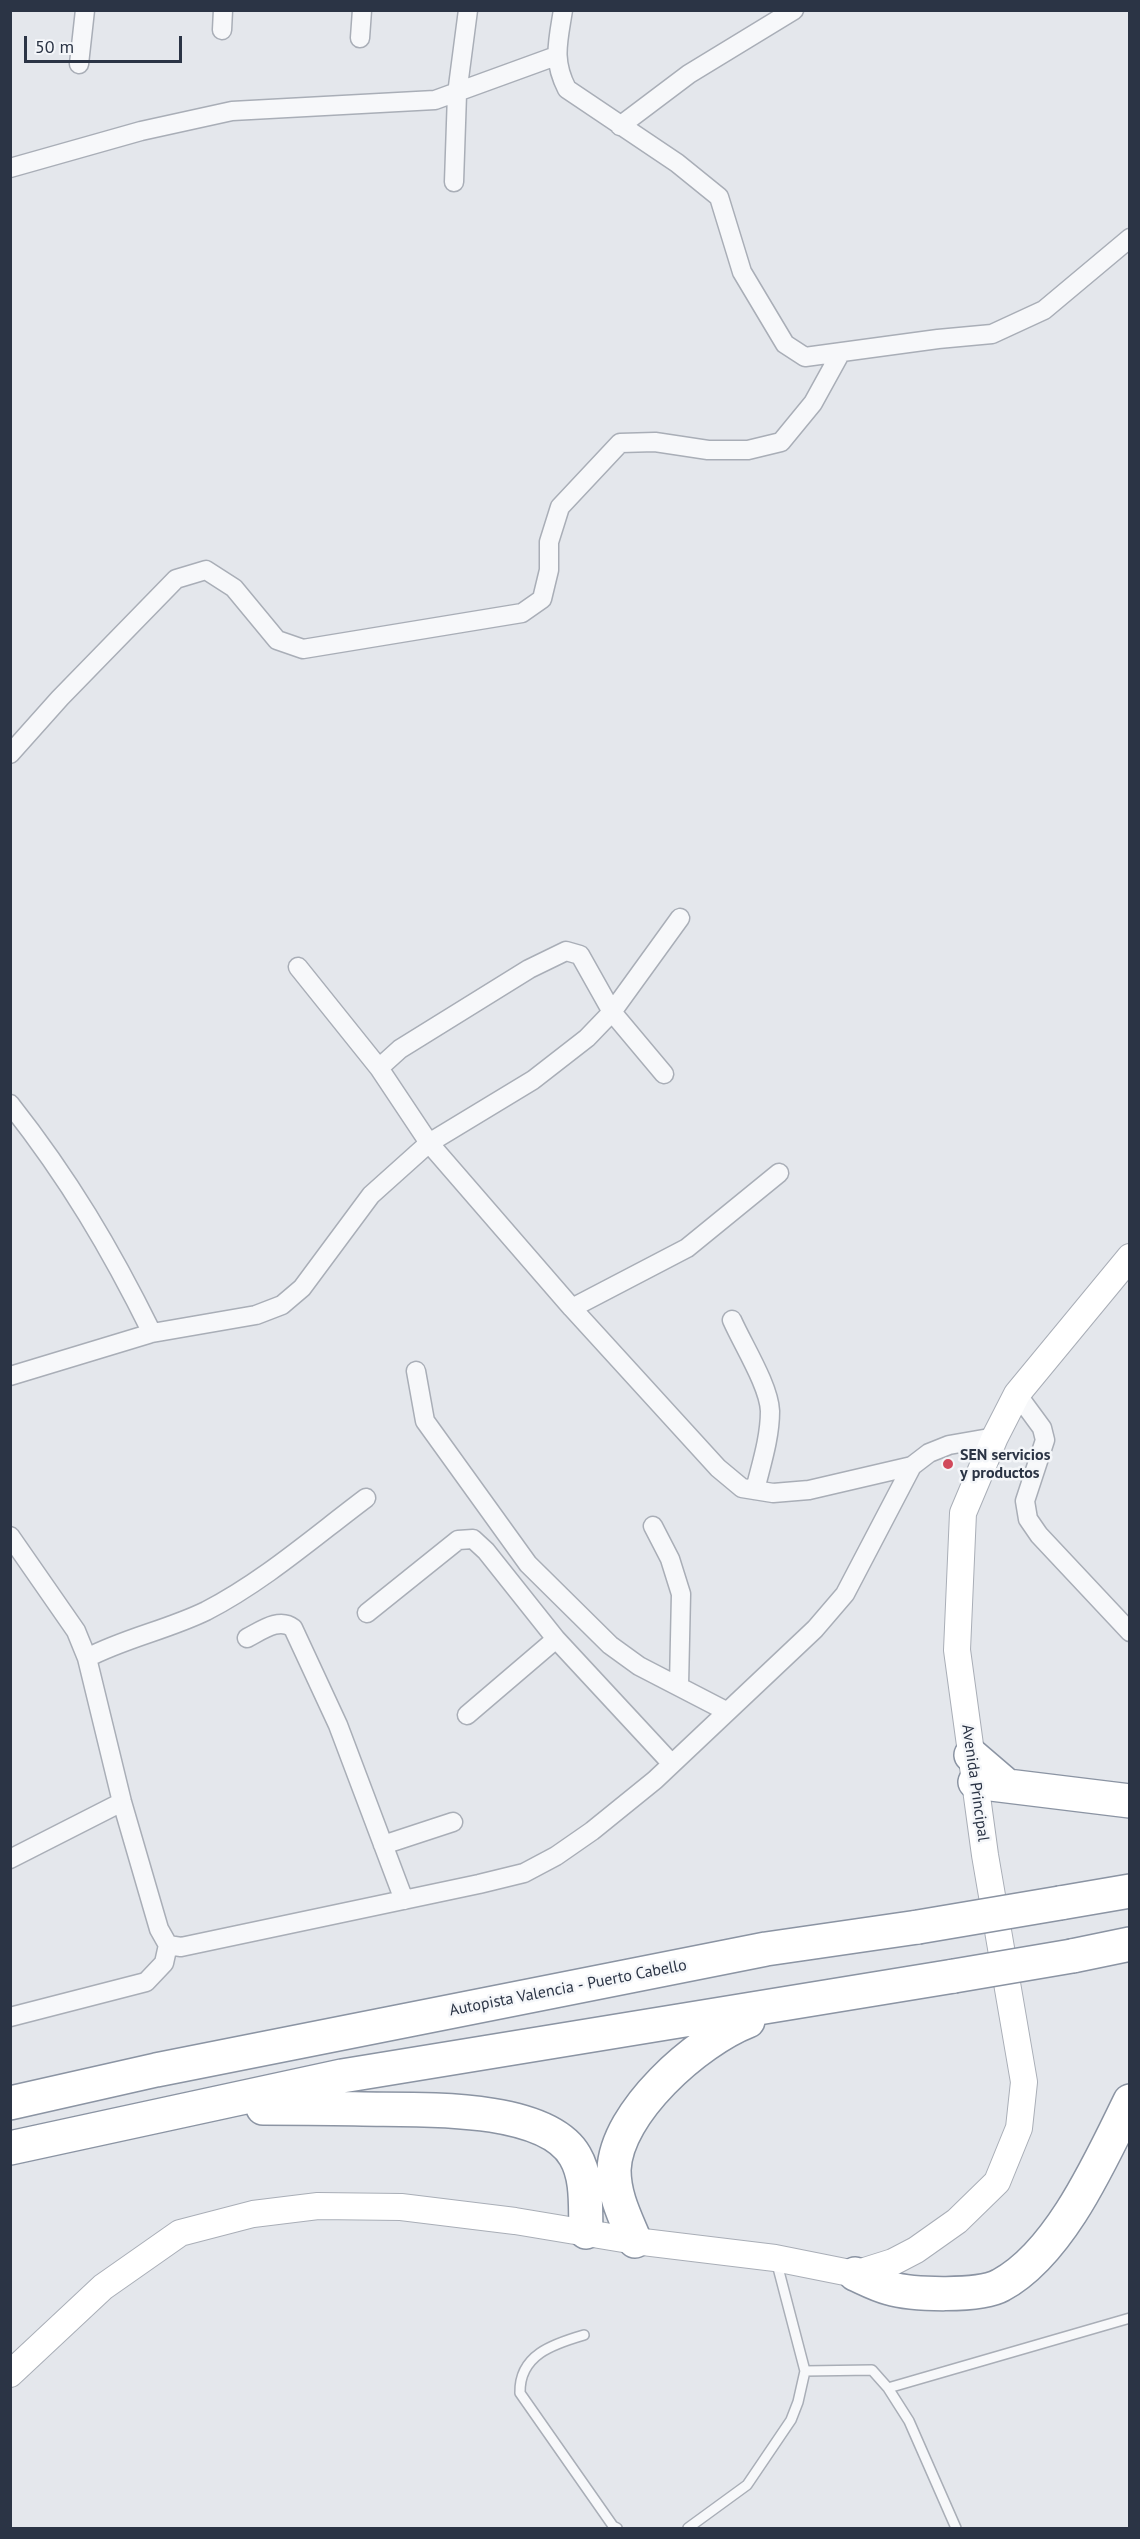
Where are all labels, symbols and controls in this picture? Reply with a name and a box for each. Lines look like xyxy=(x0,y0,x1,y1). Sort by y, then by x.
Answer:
scale bar xyxy=(27,24,184,62)
text: 50 m xyxy=(35,35,74,58)
place label: SEN servicios y productos xyxy=(960,1445,1050,1483)
marker: SEN servicios y productos xyxy=(941,1457,955,1471)
street label: Avenida Principal xyxy=(957,1723,993,1843)
street label: Autopista Valencia - Puerto Cabello xyxy=(448,1956,688,2020)

